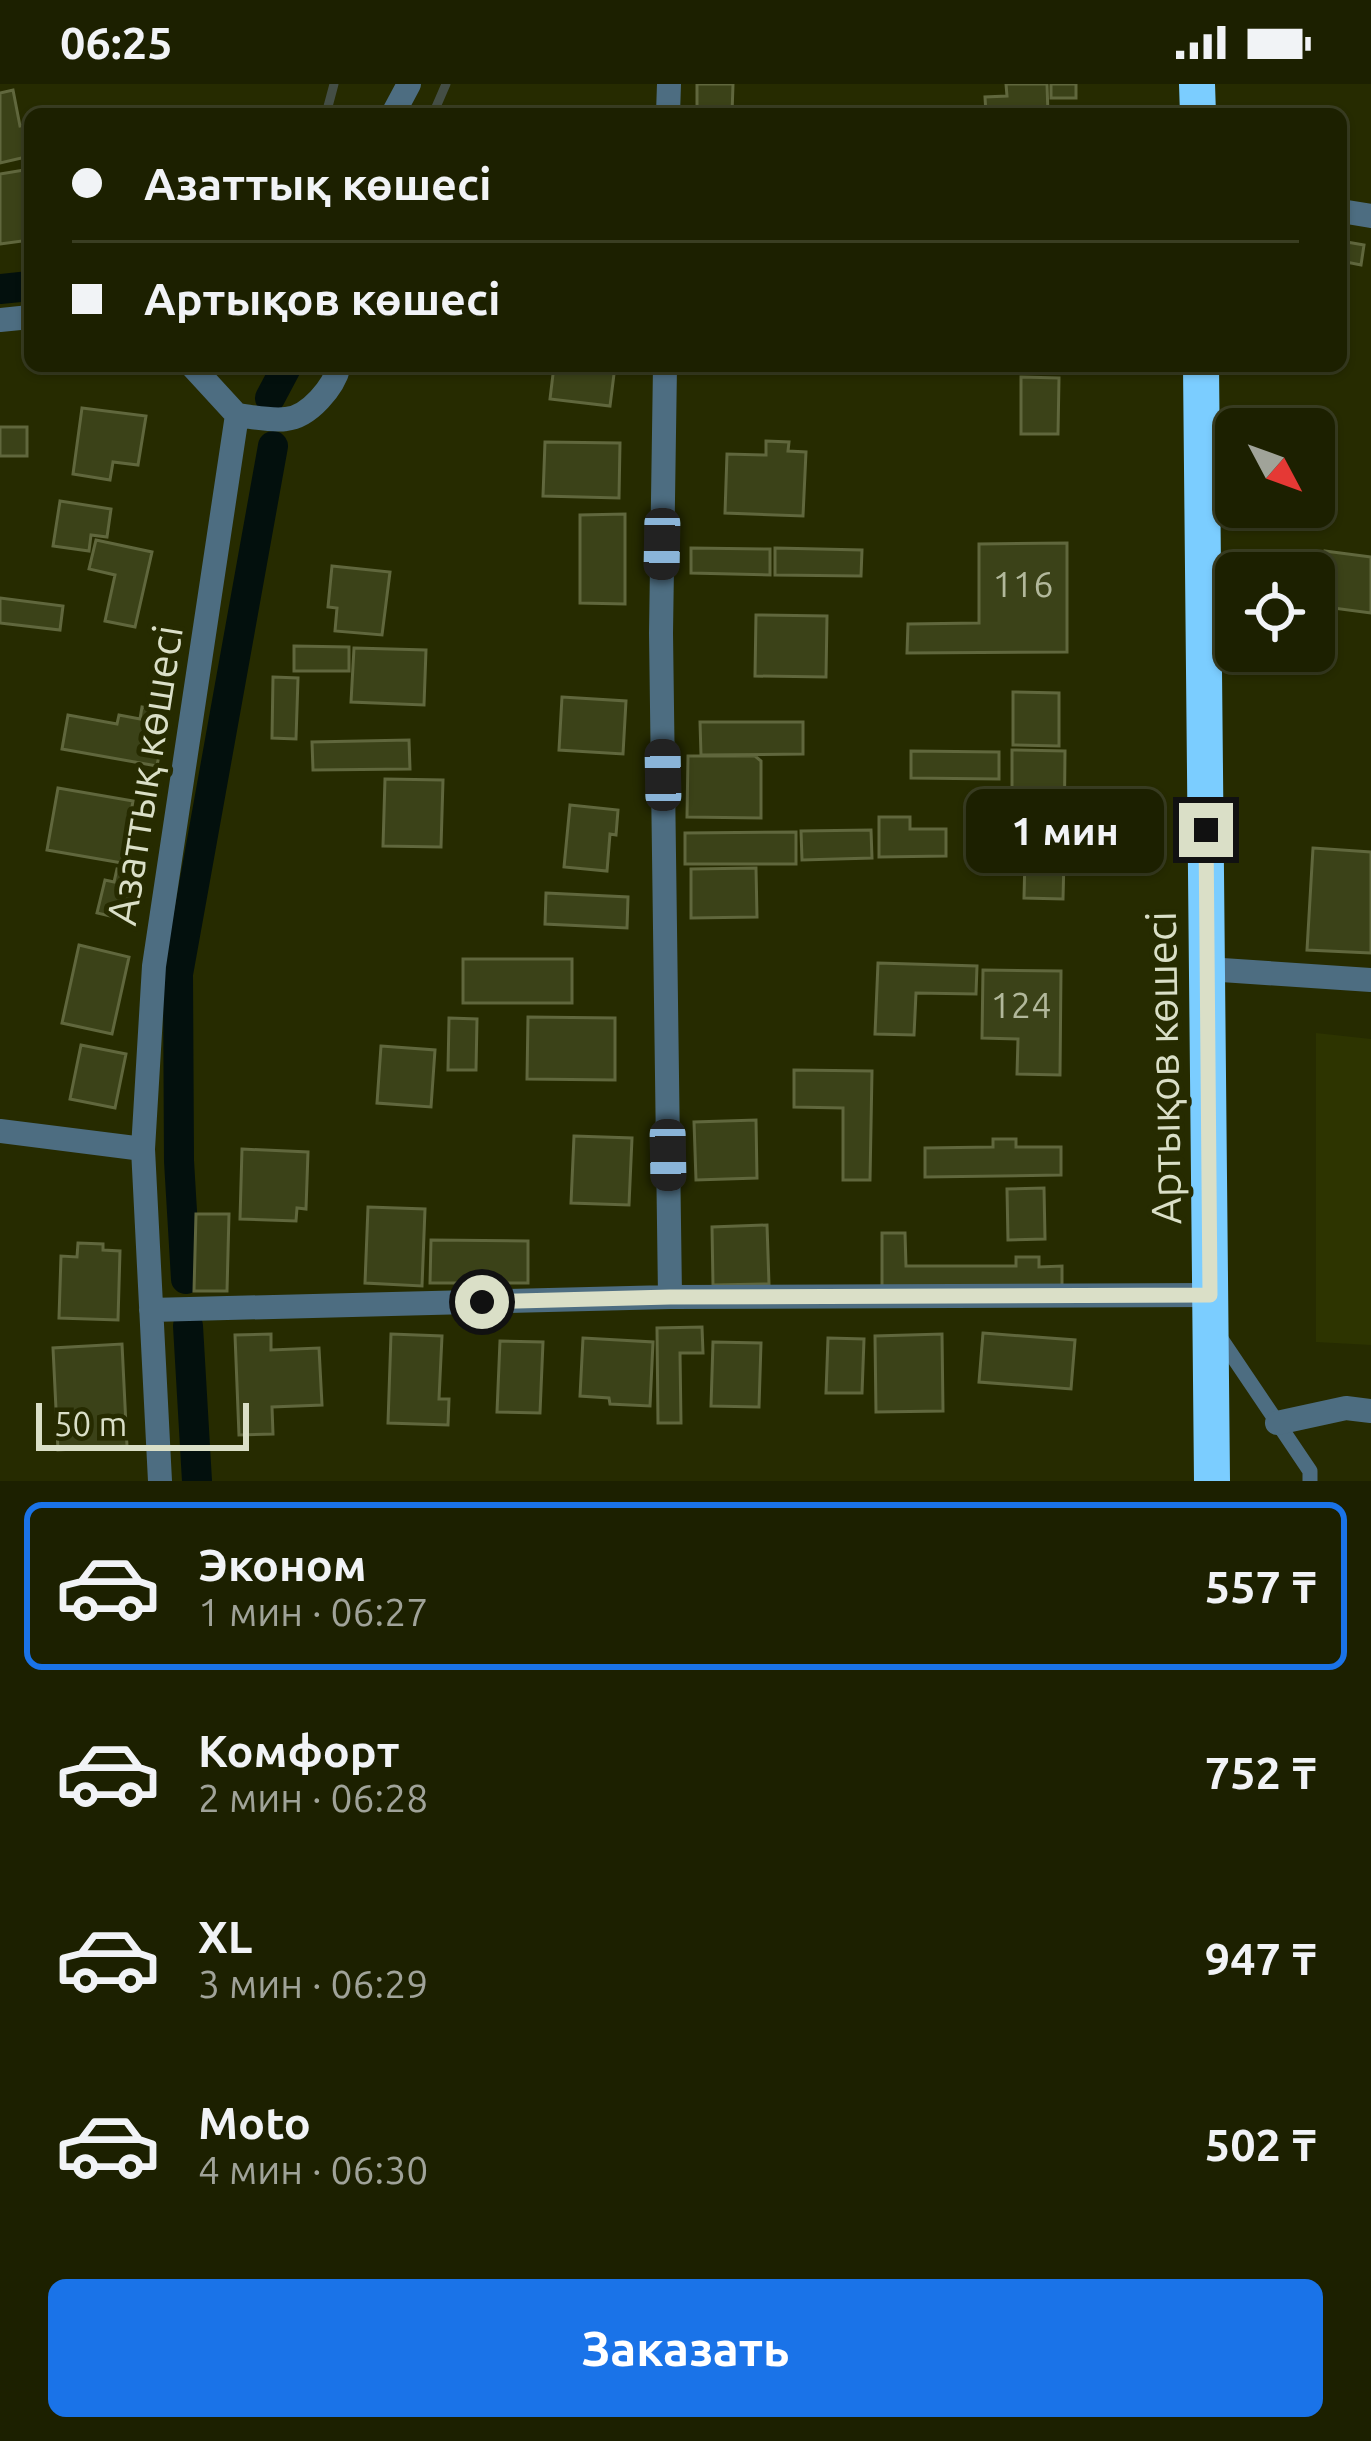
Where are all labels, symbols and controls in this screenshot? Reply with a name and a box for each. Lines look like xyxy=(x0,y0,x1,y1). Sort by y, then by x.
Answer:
text: 06:25 xyxy=(60,17,173,68)
text: Азаттық көшесі xyxy=(144,158,492,209)
text: Артықов көшесі xyxy=(144,273,501,324)
north arrow xyxy=(1215,408,1335,528)
map controls xyxy=(1215,408,1335,672)
car xyxy=(643,508,681,580)
button: locate xyxy=(1215,552,1335,672)
house number: 116 xyxy=(993,563,1053,604)
street label: Азаттық көшесі xyxy=(97,622,191,928)
car xyxy=(644,739,682,811)
callout: 1 мин xyxy=(966,788,1164,872)
route end xyxy=(1179,803,1233,857)
text: 1 мин xyxy=(1011,809,1119,852)
street label: Артықов көшесі xyxy=(1137,911,1189,1225)
house number: 124 xyxy=(991,984,1051,1025)
car xyxy=(649,1119,687,1191)
route start xyxy=(455,1275,509,1329)
scale bar xyxy=(36,1397,249,1450)
text: 50 m xyxy=(54,1405,127,1442)
icon: car xyxy=(54,1532,162,1640)
text: Эконом xyxy=(198,1539,367,1590)
text: 557 ₸ xyxy=(1205,1561,1317,1612)
text: 1 мин · 06:27 xyxy=(198,1590,428,1633)
icon: car xyxy=(54,1718,162,1826)
text: Комфорт xyxy=(198,1725,400,1776)
text: 752 ₸ xyxy=(1205,1747,1317,1798)
text: 2 мин · 06:28 xyxy=(198,1776,428,1819)
icon: car xyxy=(54,1904,162,2012)
text: XL xyxy=(198,1911,252,1962)
text: 947 ₸ xyxy=(1205,1933,1317,1984)
text: 3 мин · 06:29 xyxy=(198,1962,428,2005)
icon: car xyxy=(54,2090,162,2198)
text: Moto xyxy=(198,2097,311,2148)
text: 502 ₸ xyxy=(1205,2119,1317,2170)
text: 4 мин · 06:30 xyxy=(198,2148,428,2191)
button: Заказать xyxy=(48,2279,1323,2417)

